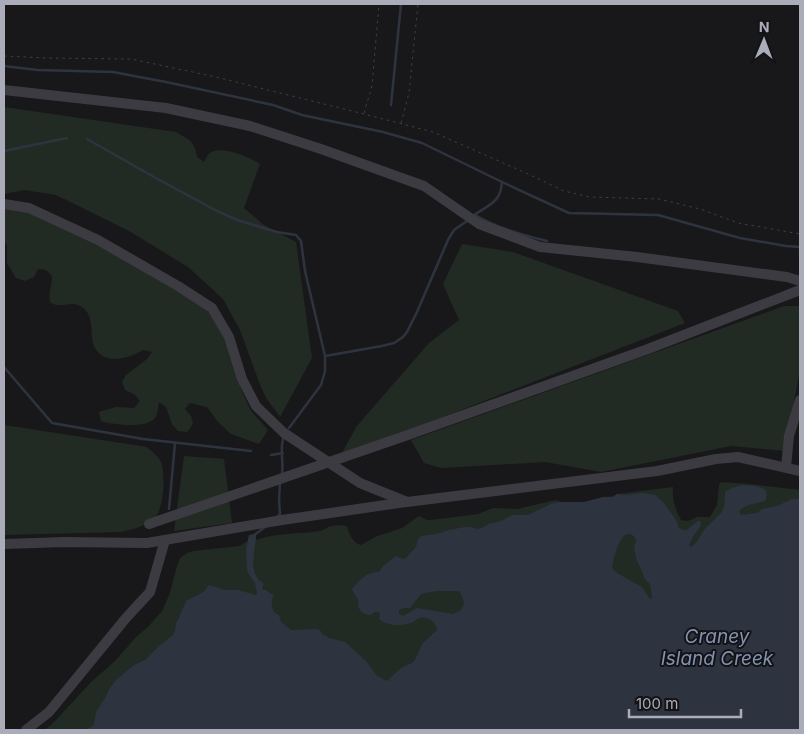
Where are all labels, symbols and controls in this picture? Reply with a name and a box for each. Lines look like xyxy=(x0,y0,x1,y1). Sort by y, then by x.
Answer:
north arrow xyxy=(739,15,789,65)
text: N xyxy=(759,18,770,35)
water label: Craney Island Creek xyxy=(661,625,774,670)
scale bar xyxy=(629,686,742,718)
text: 100 m xyxy=(636,694,678,713)

